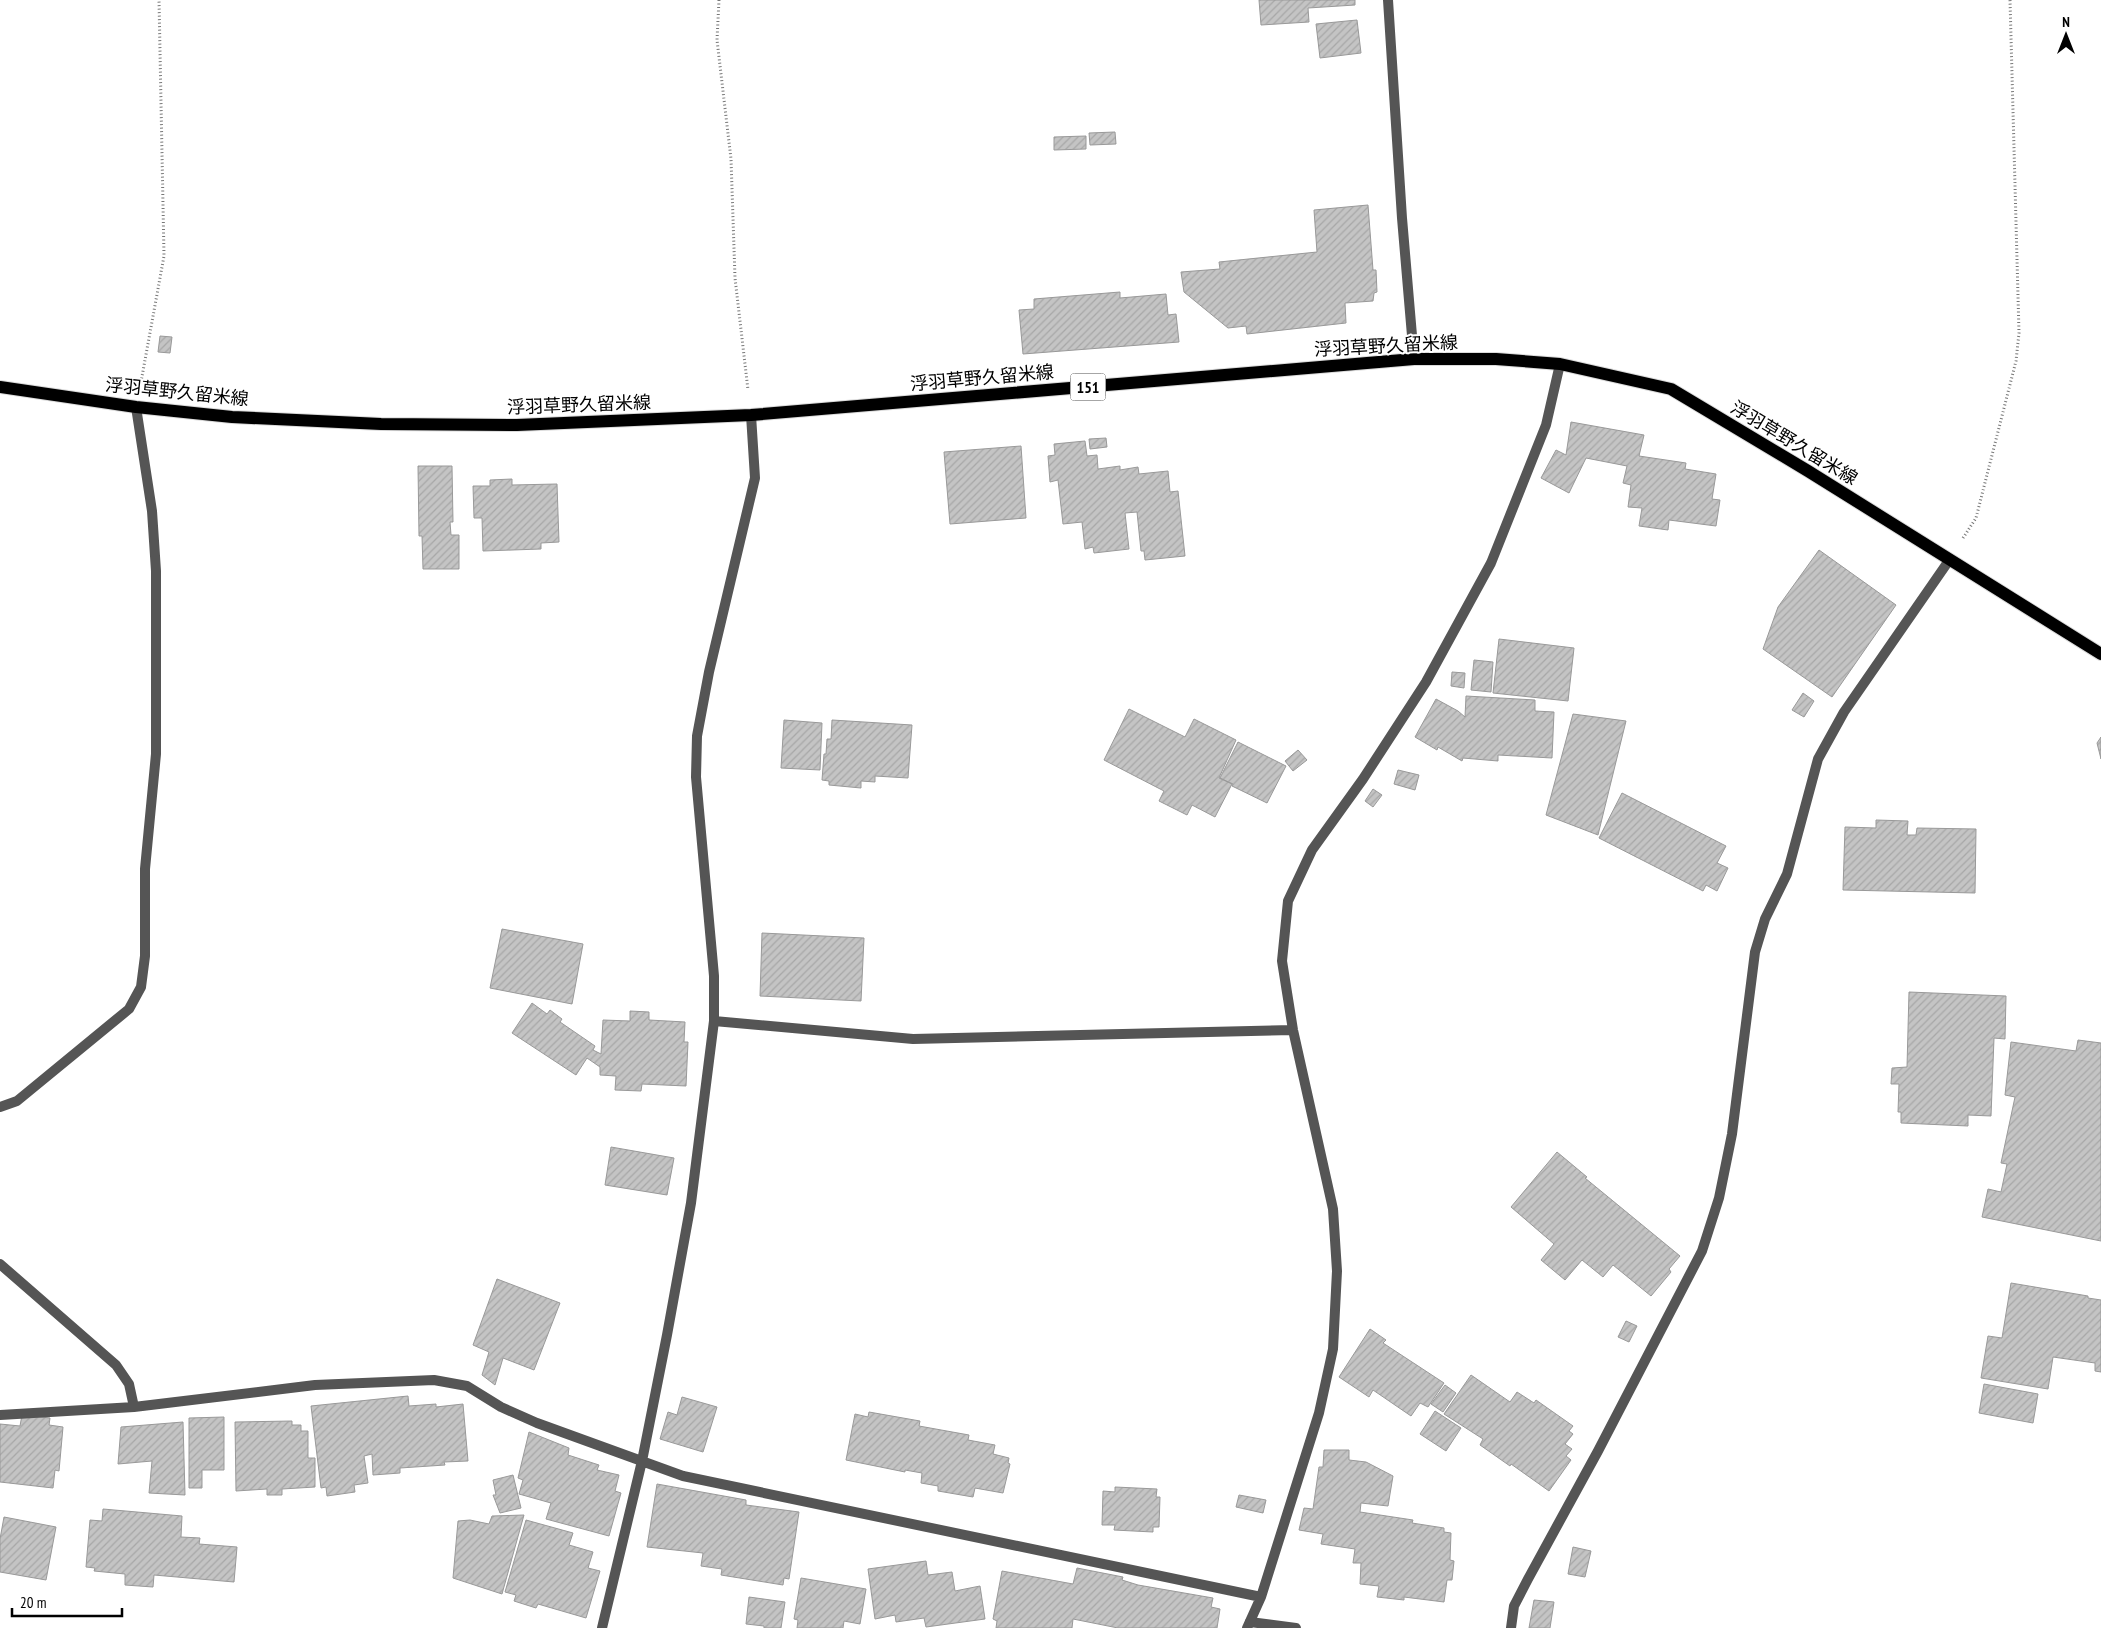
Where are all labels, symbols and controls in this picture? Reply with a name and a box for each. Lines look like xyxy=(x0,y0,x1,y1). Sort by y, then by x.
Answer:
north arrow xyxy=(2041,10,2091,60)
text: N xyxy=(2062,13,2070,31)
street label: 浮羽草野久留米線 xyxy=(1313,330,1458,361)
street label: 浮羽草野久留米線 xyxy=(909,360,1055,395)
street label: 浮羽草野久留米線 xyxy=(104,373,250,410)
road number: 151 xyxy=(1070,374,1106,401)
street label: 浮羽草野久留米線 xyxy=(507,390,651,419)
street label: 浮羽草野久留米線 xyxy=(1727,396,1862,490)
scale bar xyxy=(12,1586,122,1618)
text: 20 m xyxy=(20,1593,46,1612)

